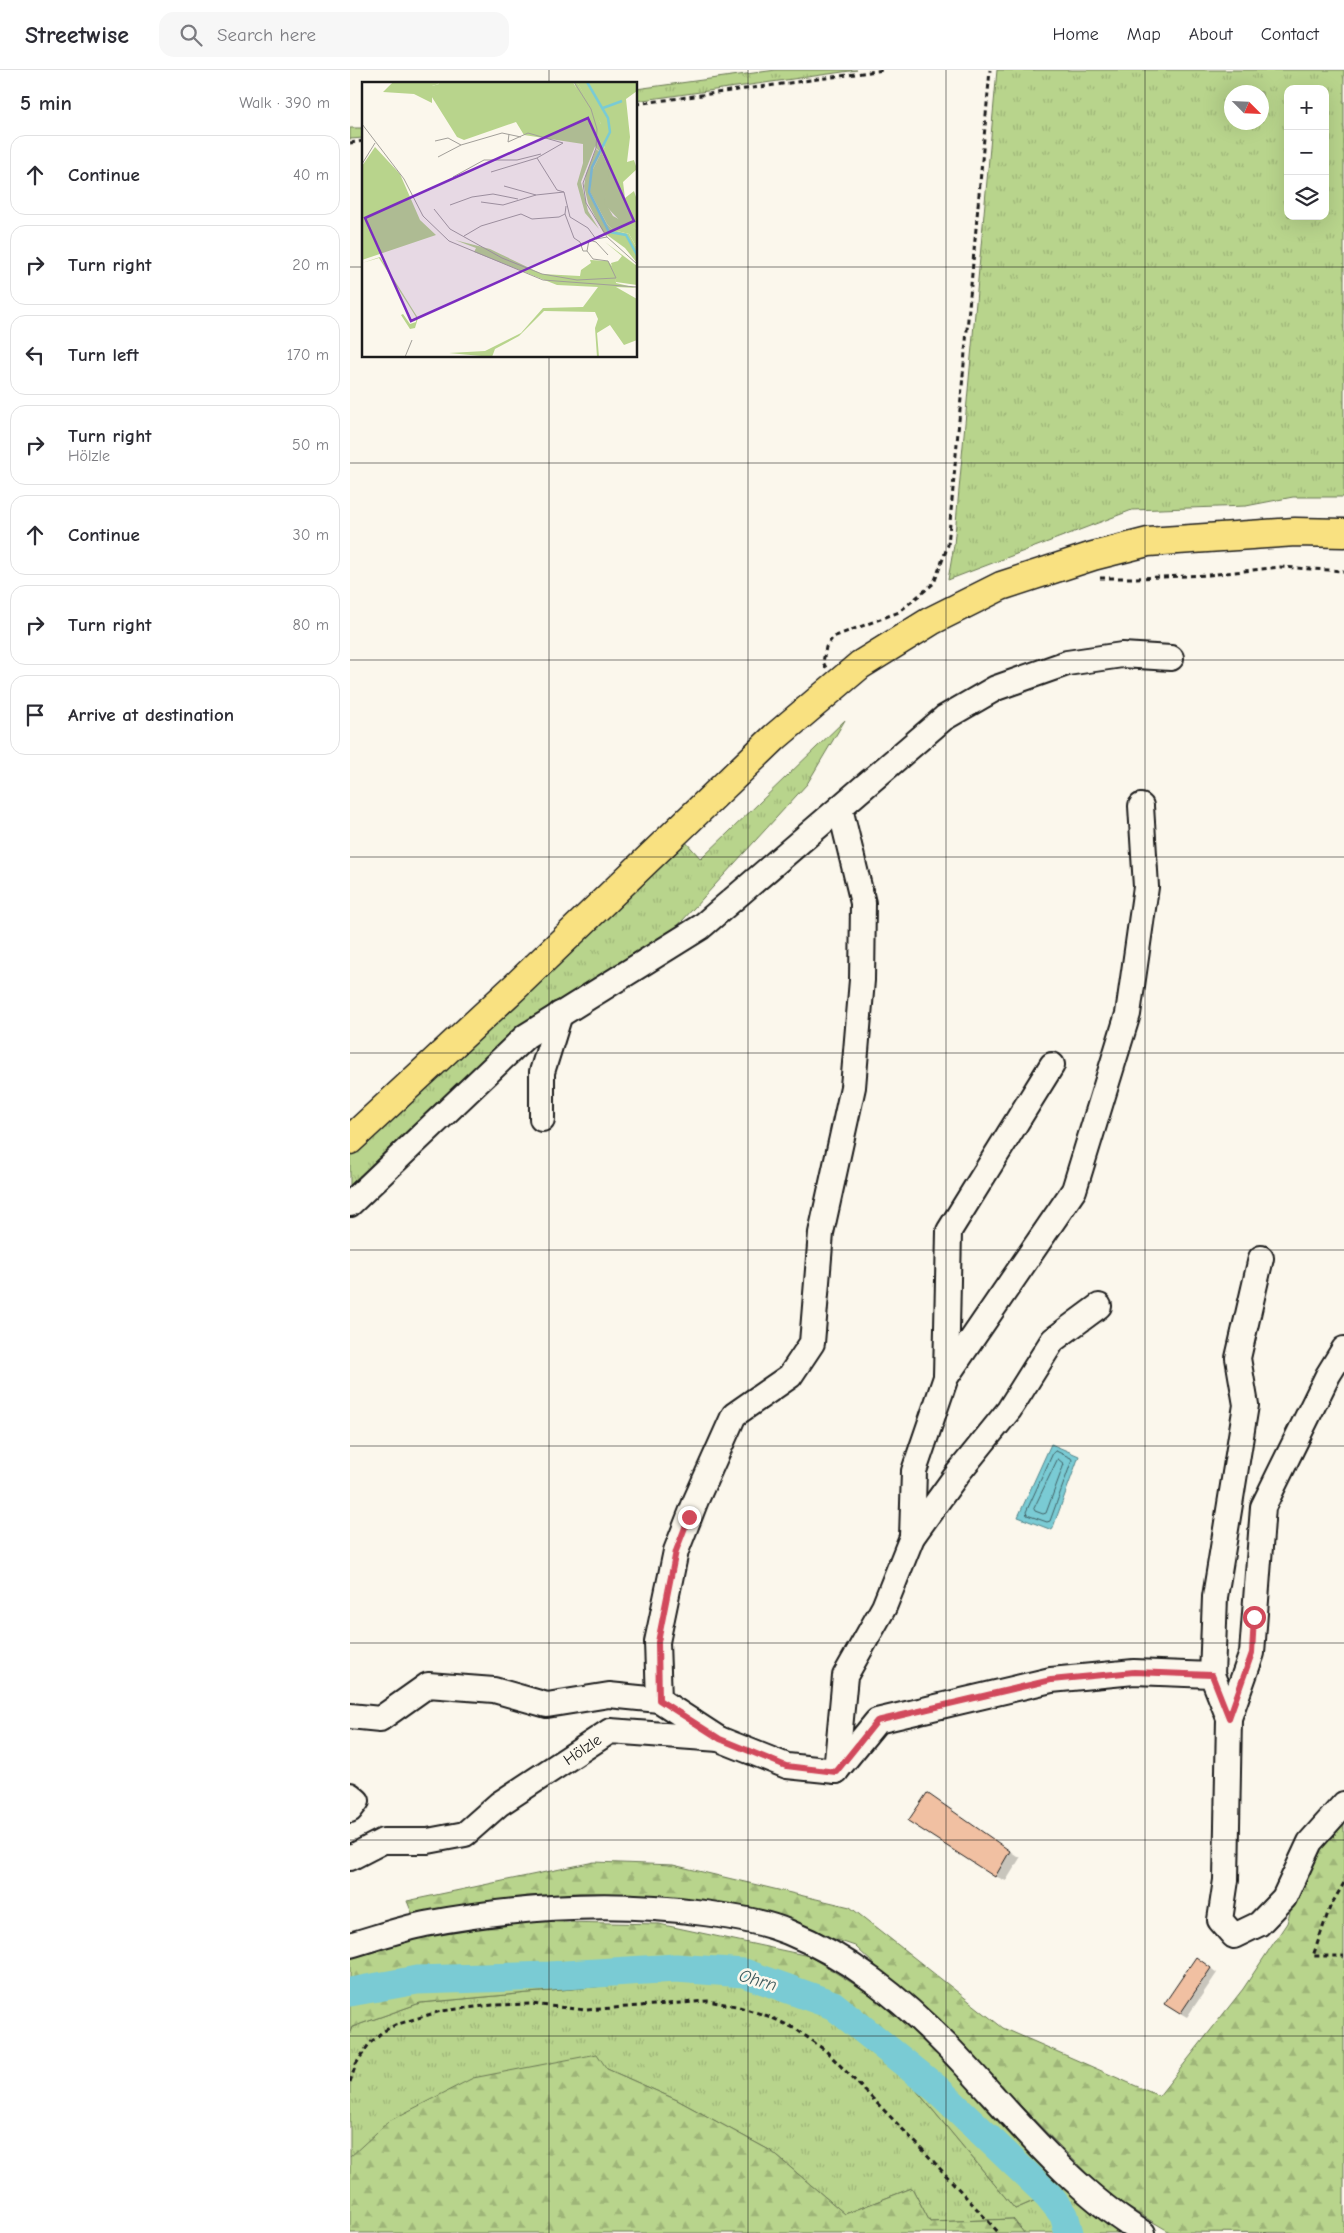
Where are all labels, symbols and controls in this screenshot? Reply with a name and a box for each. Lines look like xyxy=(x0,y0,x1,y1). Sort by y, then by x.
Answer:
search box xyxy=(159,12,509,57)
text: Streetwise xyxy=(25,21,129,49)
icon: search xyxy=(177,21,205,49)
text: Search here xyxy=(217,24,316,46)
text: Home xyxy=(1052,24,1099,45)
text: Map xyxy=(1127,24,1161,45)
text: About xyxy=(1189,24,1233,45)
text: Contact xyxy=(1261,24,1319,45)
inset map xyxy=(362,82,638,358)
north arrow xyxy=(1224,85,1269,130)
map controls xyxy=(1284,85,1329,220)
button: + xyxy=(1284,85,1329,130)
text: 5 min xyxy=(20,91,72,115)
text: Walk · 390 m xyxy=(239,94,330,112)
button: − xyxy=(1284,130,1329,175)
icon: ahead xyxy=(21,161,49,189)
text: Continue xyxy=(68,164,140,186)
text: 40 m xyxy=(293,166,329,184)
button: layers xyxy=(1284,175,1329,220)
icon: right xyxy=(21,251,49,279)
text: Turn right xyxy=(68,254,152,276)
text: 20 m xyxy=(292,256,329,274)
icon: left xyxy=(21,341,49,369)
text: Turn left xyxy=(68,344,139,366)
text: 170 m xyxy=(287,346,329,364)
text: Turn right xyxy=(68,425,152,447)
icon: right xyxy=(21,431,49,459)
text: 50 m xyxy=(292,436,329,454)
text: Hölzle xyxy=(68,447,110,465)
icon: ahead xyxy=(21,521,49,549)
text: Continue xyxy=(68,524,140,546)
text: 30 m xyxy=(293,526,329,544)
icon: right xyxy=(21,611,49,639)
text: Turn right xyxy=(68,614,152,636)
text: 80 m xyxy=(292,616,329,634)
icon: arrive xyxy=(21,701,49,729)
text: Arrive at destination xyxy=(68,704,234,726)
route end xyxy=(678,1506,701,1529)
route start xyxy=(1243,1606,1266,1629)
street label: Hölzle xyxy=(560,1731,605,1769)
water label: Ohrn xyxy=(737,1965,779,1996)

